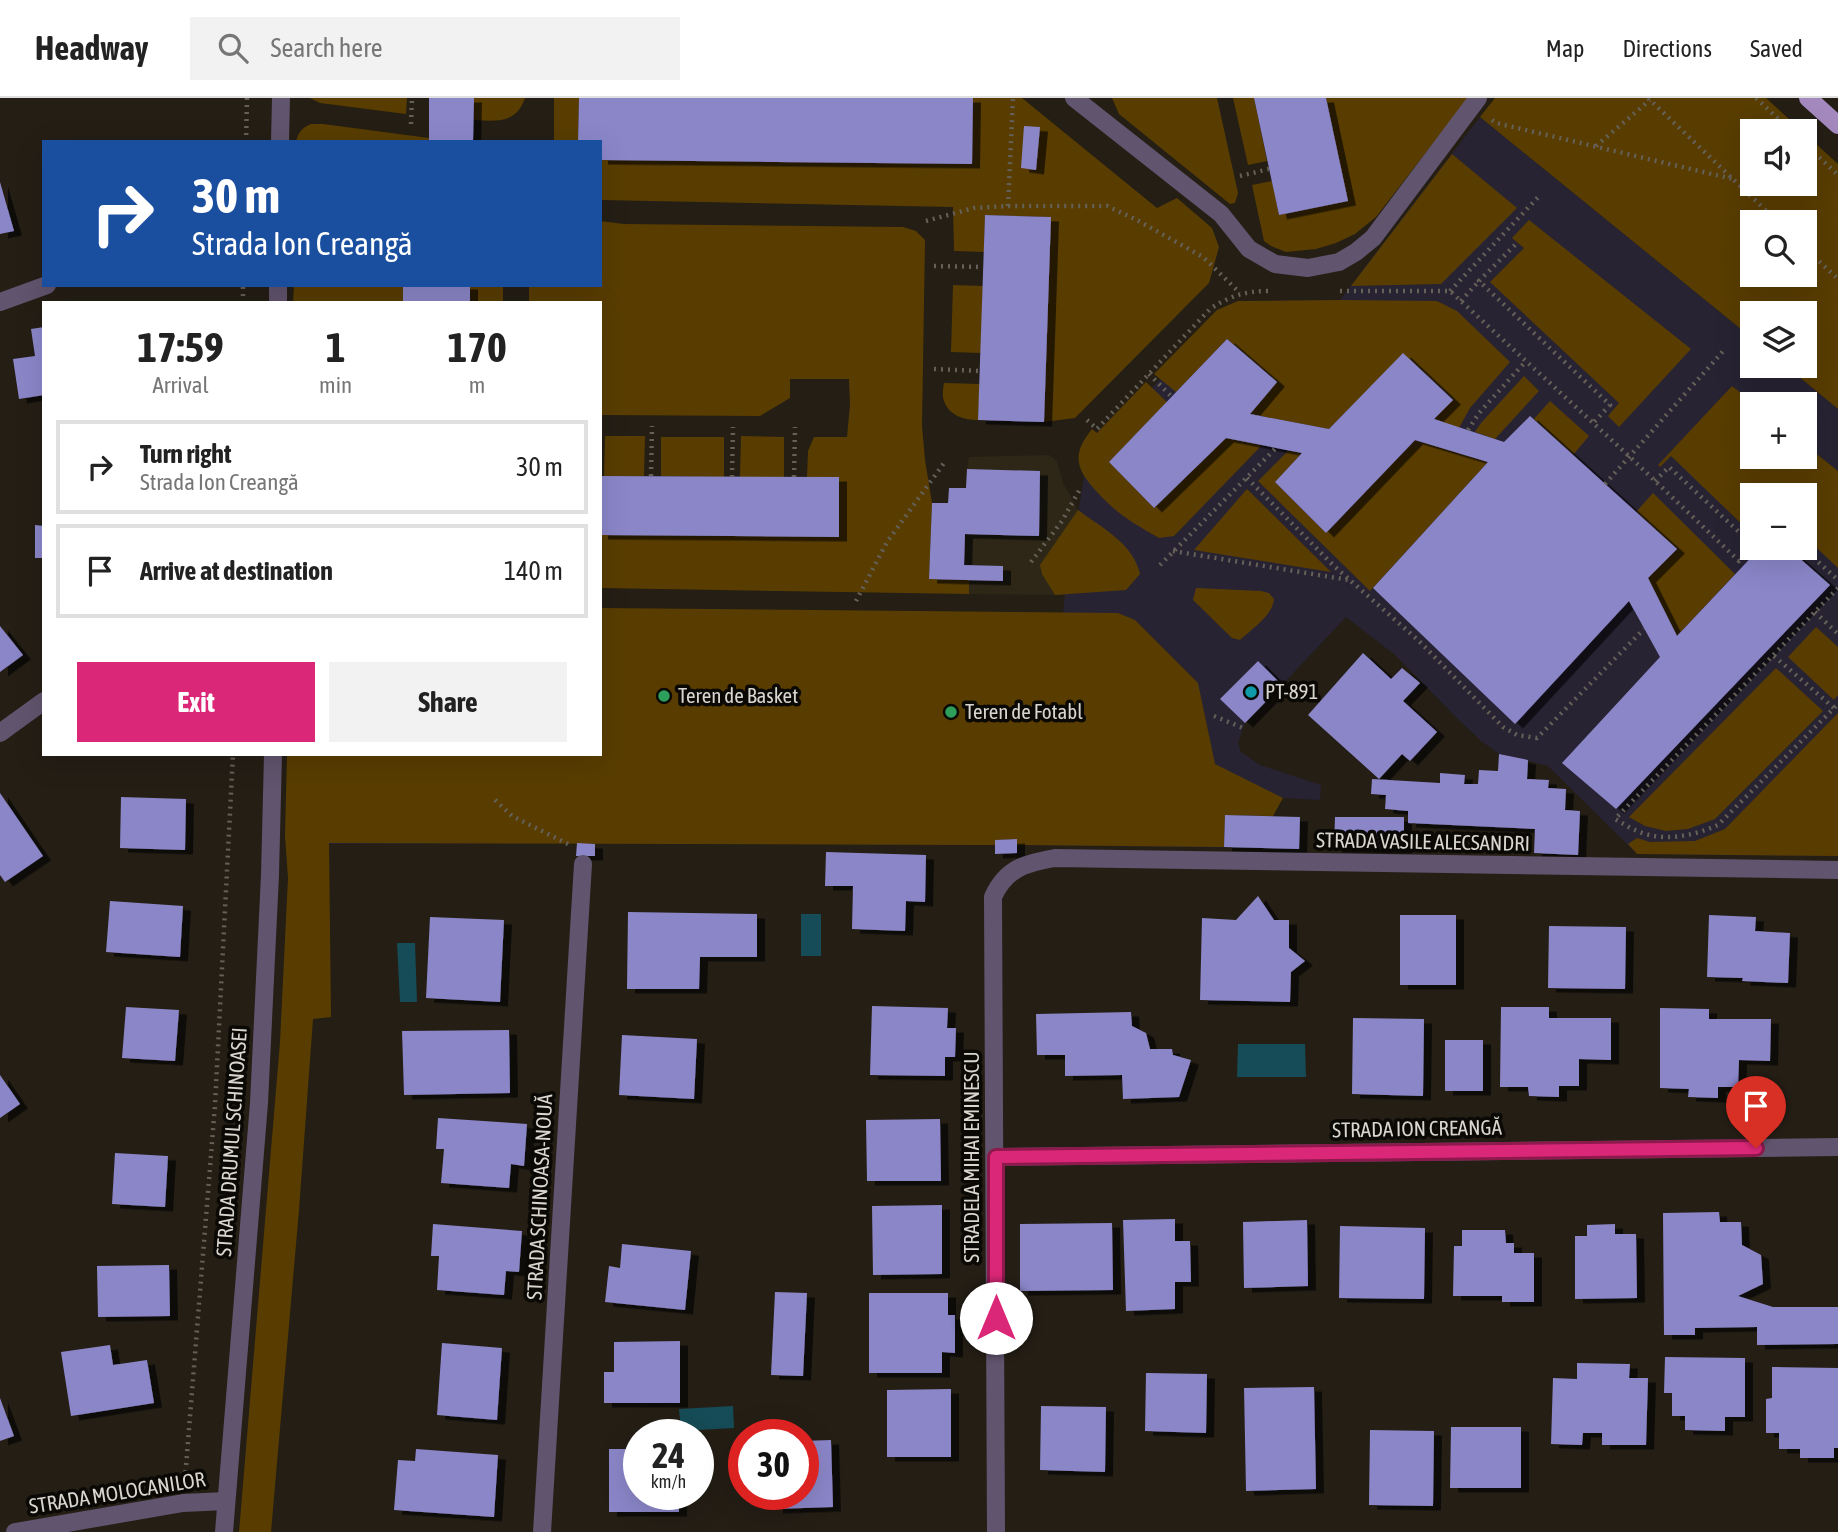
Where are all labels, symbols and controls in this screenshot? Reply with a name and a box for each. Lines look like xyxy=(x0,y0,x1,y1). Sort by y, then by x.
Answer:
search box xyxy=(190,17,680,80)
text: Headway xyxy=(35,29,148,67)
icon: search xyxy=(214,29,252,67)
text: Search here xyxy=(270,33,383,63)
text: Map xyxy=(1546,35,1584,62)
text: Directions xyxy=(1622,35,1712,62)
text: Saved xyxy=(1750,35,1803,62)
map controls xyxy=(1740,119,1817,560)
button: sound xyxy=(1740,119,1817,196)
text: 30 m xyxy=(192,167,280,223)
icon: right xyxy=(77,168,168,259)
button: search xyxy=(1740,210,1817,287)
text: Strada Ion Creangă xyxy=(192,225,413,262)
button: layers xyxy=(1740,301,1817,378)
text: 17:59 xyxy=(137,323,224,371)
text: 1 xyxy=(326,323,345,371)
text: 170 xyxy=(447,323,507,371)
text: Arrival xyxy=(152,372,209,398)
text: min xyxy=(319,372,352,398)
text: m xyxy=(469,372,485,398)
button: + xyxy=(1740,392,1817,469)
text: Turn right xyxy=(140,439,231,469)
icon: right xyxy=(81,448,119,486)
text: 30 m xyxy=(516,452,563,482)
text: Strada Ion Creangă xyxy=(140,469,299,495)
button: − xyxy=(1740,483,1817,560)
icon: arrive xyxy=(81,552,119,590)
text: Arrive at destination xyxy=(140,556,333,586)
text: 140 m xyxy=(504,556,563,586)
button: Exit xyxy=(77,662,315,742)
button: Share xyxy=(329,662,567,742)
place label: PT-891 xyxy=(1265,679,1318,703)
place label: Teren de Basket xyxy=(678,683,798,707)
marker: PT-891 xyxy=(1243,684,1259,700)
marker: Teren de Basket xyxy=(656,688,672,704)
place label: Teren de Fotabl xyxy=(965,699,1083,723)
marker: Teren de Fotabl xyxy=(943,704,959,720)
street label: STRADA VASILE ALECSANDRI xyxy=(1316,827,1530,855)
street label: STRADA DRUMUL SCHINOASEI xyxy=(211,1026,251,1257)
street label: STRADELA MIHAI EMINESCU xyxy=(959,1051,983,1263)
pin xyxy=(1726,1076,1786,1148)
icon: arrive xyxy=(1737,1087,1775,1125)
street label: STRADA SCHINOASA-NOUĂ xyxy=(522,1093,556,1301)
street label: STRADA ION CREANGĂ xyxy=(1332,1115,1503,1141)
position arrow xyxy=(959,1281,1033,1355)
speed limit sign: 30 xyxy=(728,1419,819,1510)
text: 24 xyxy=(652,1435,685,1475)
street label: STRADA MOLOCANILOR xyxy=(27,1466,207,1518)
text: km/h xyxy=(651,1471,686,1492)

